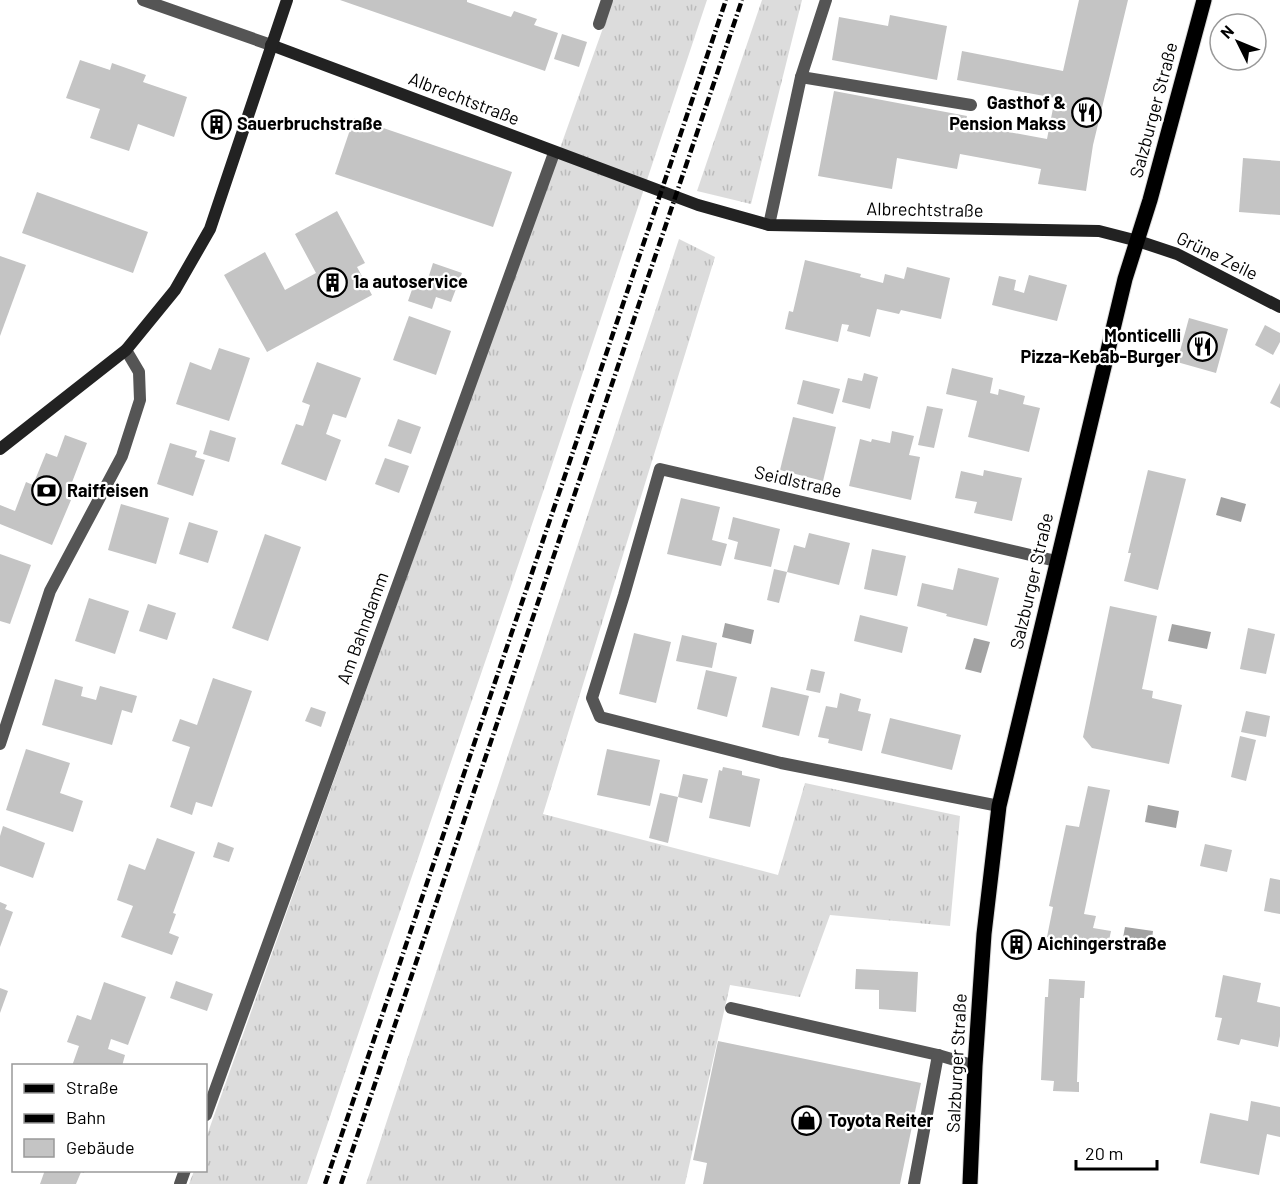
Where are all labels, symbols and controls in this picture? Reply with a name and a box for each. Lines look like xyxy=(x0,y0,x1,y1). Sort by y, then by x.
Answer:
north arrow xyxy=(1208,12,1268,72)
text: N xyxy=(1216,21,1237,42)
street label: Salzburger Straße xyxy=(1124,40,1182,180)
street label: Albrechtstraße xyxy=(406,67,523,129)
place label: Gasthof & Pension Makss xyxy=(949,91,1066,134)
restaurant icon: Gasthof & Pension Makss xyxy=(1071,97,1103,129)
building icon: Sauerbruchstraße xyxy=(200,108,232,140)
place label: Sauerbruchstraße xyxy=(237,112,383,134)
street label: Albrechtstraße xyxy=(866,197,984,221)
street label: Grüne Zeile xyxy=(1173,226,1262,284)
building icon: 1a autoservice xyxy=(316,266,348,298)
place label: 1a autoservice xyxy=(353,270,468,292)
place label: Monticelli Pizza-Kebab-Burger xyxy=(1021,324,1181,367)
restaurant icon: Monticelli Pizza-Kebab-Burger xyxy=(1186,330,1218,362)
street label: Seidlstraße xyxy=(752,460,844,502)
bank icon: Raiffeisen xyxy=(30,475,62,507)
place label: Raiffeisen xyxy=(67,479,149,501)
street label: Salzburger Straße xyxy=(1005,510,1057,651)
street label: Am Bahndamm xyxy=(332,569,393,687)
building icon: Aichingerstraße xyxy=(1000,928,1032,960)
place label: Aichingerstraße xyxy=(1037,932,1167,954)
street label: Salzburger Straße xyxy=(941,993,971,1133)
legend xyxy=(12,1064,207,1172)
text: Straße xyxy=(66,1076,118,1098)
shop icon: Toyota Reiter xyxy=(791,1105,823,1137)
text: Bahn xyxy=(66,1106,106,1128)
place label: Toyota Reiter xyxy=(828,1109,934,1131)
scale bar xyxy=(1076,1133,1157,1171)
text: Gebäude xyxy=(66,1136,135,1158)
text: 20 m xyxy=(1085,1142,1123,1164)

